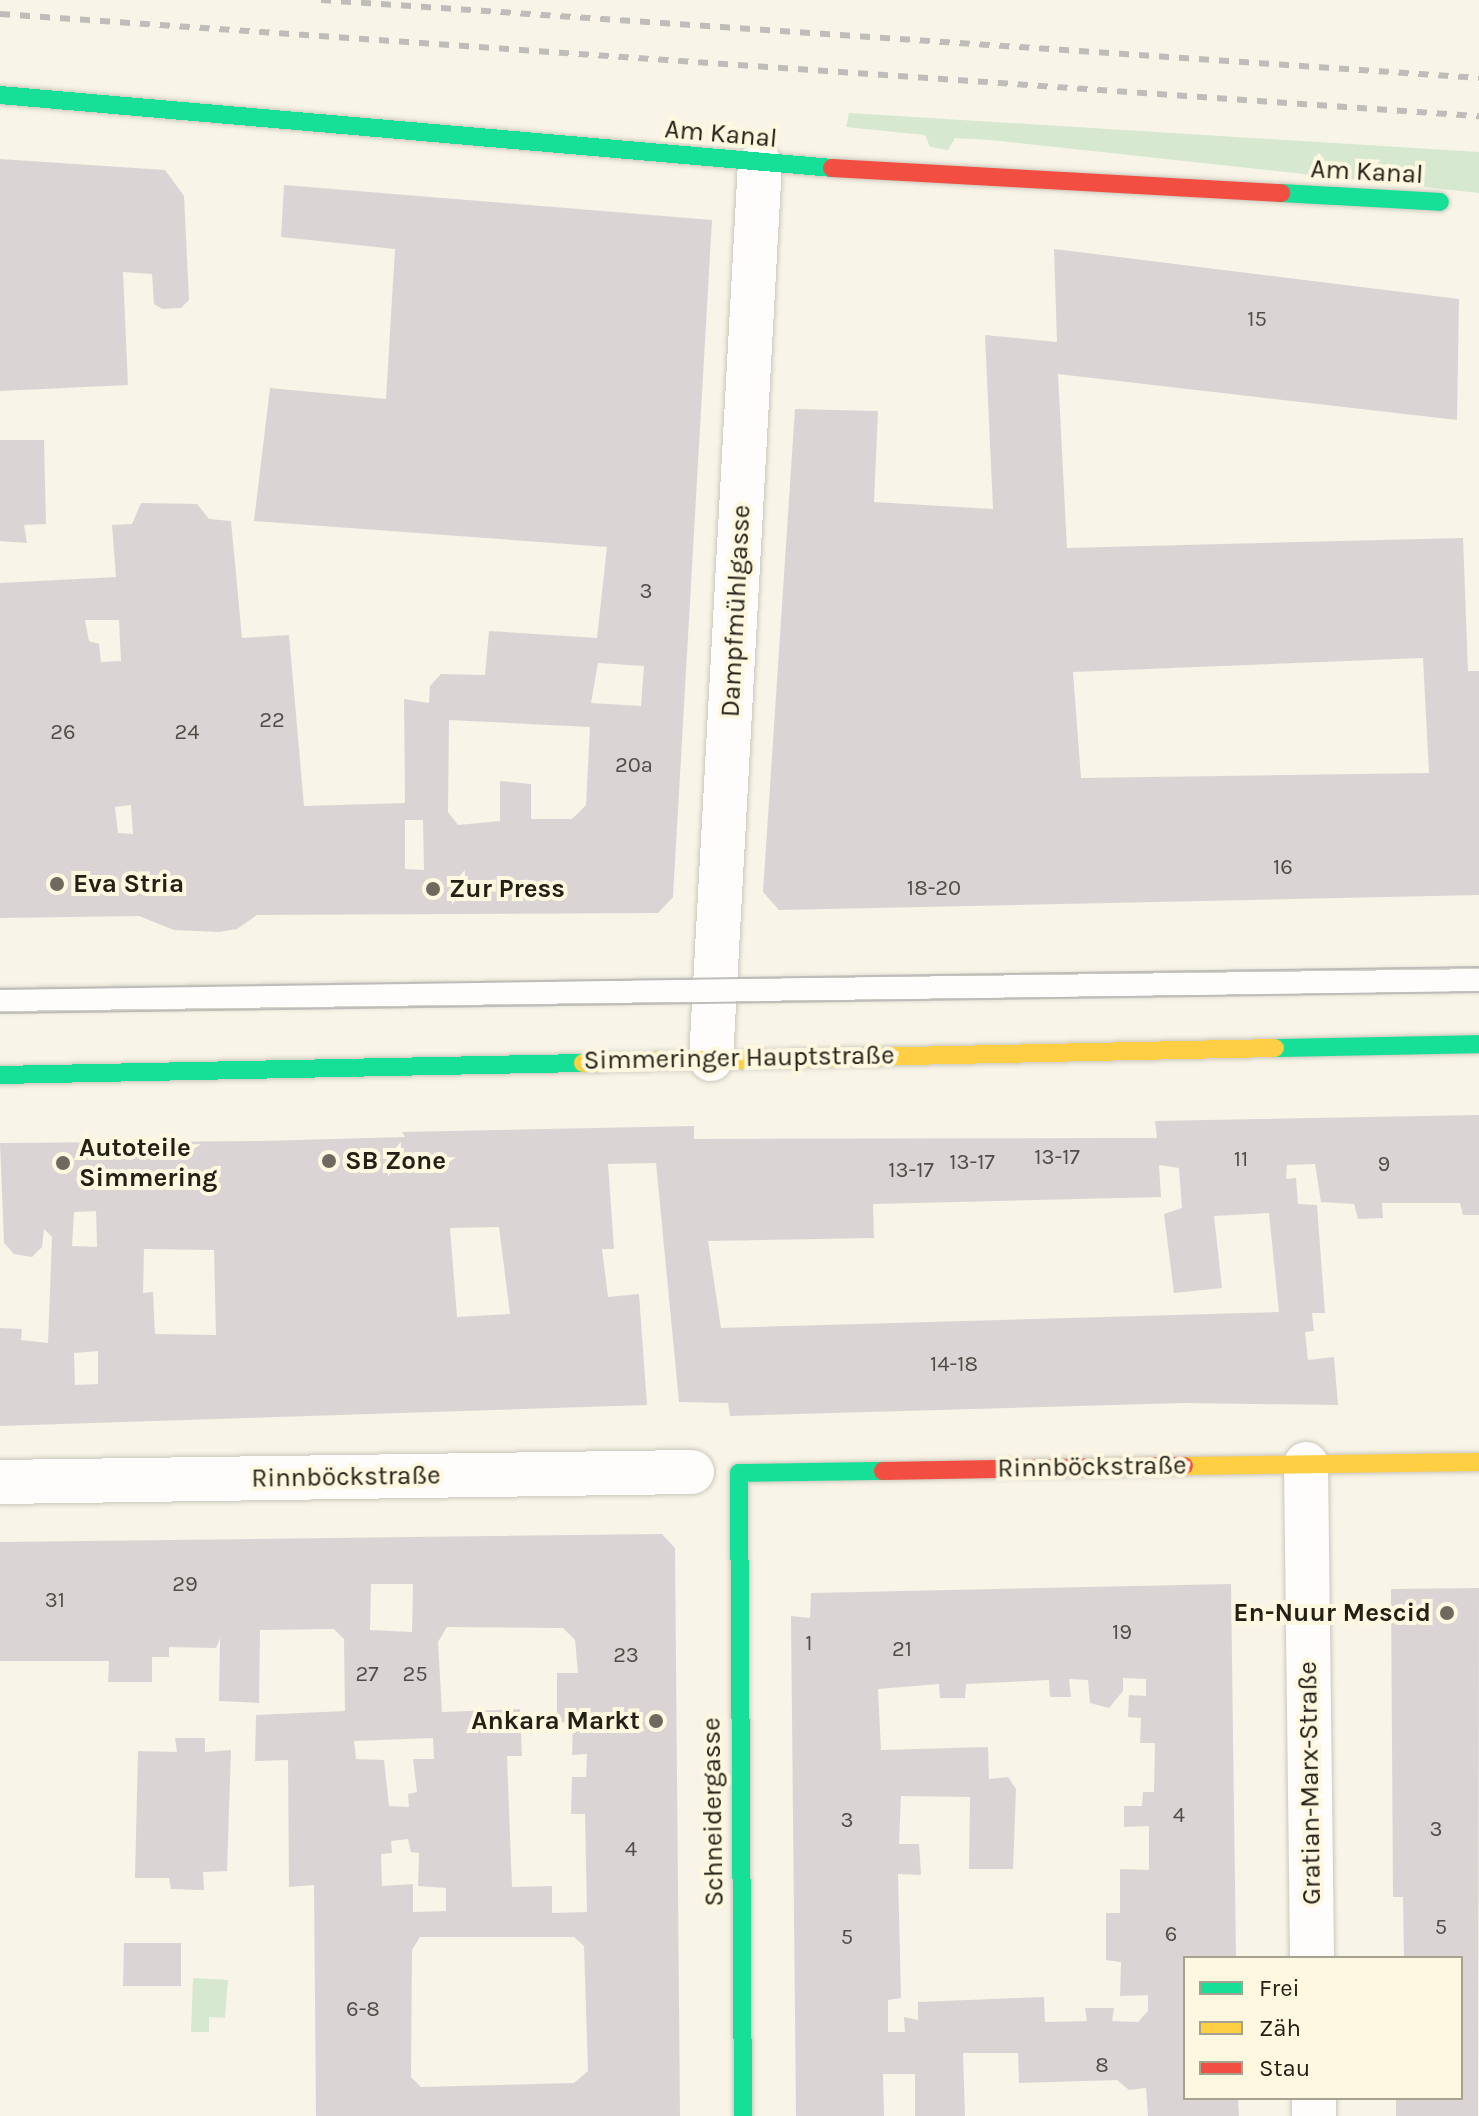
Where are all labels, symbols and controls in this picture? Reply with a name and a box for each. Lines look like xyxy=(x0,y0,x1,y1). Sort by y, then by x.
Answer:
street label: Am Kanal xyxy=(663,114,779,154)
street label: Am Kanal xyxy=(1310,153,1424,191)
house number: 15 xyxy=(1247,307,1267,333)
street label: Dampfmühlgasse xyxy=(715,504,757,718)
house number: 3 xyxy=(640,579,652,605)
house number: 22 xyxy=(259,708,285,734)
house number: 26 xyxy=(50,720,76,746)
house number: 24 xyxy=(174,720,200,746)
house number: 20a xyxy=(615,753,653,779)
house number: 16 xyxy=(1273,855,1293,881)
place label: Eva Stria xyxy=(73,868,184,900)
place label: Zur Press xyxy=(449,873,565,905)
marker: Eva Stria xyxy=(48,875,66,893)
house number: 18-20 xyxy=(907,876,961,902)
marker: Zur Press xyxy=(424,880,442,898)
street label: Simmeringer Hauptstraße xyxy=(583,1040,895,1076)
place label: Autoteile Simmering xyxy=(79,1132,217,1194)
place label: SB Zone xyxy=(345,1145,446,1177)
house number: 13-17 xyxy=(1034,1145,1080,1171)
house number: 11 xyxy=(1234,1147,1248,1173)
house number: 13-17 xyxy=(949,1150,995,1176)
marker: SB Zone xyxy=(320,1152,338,1170)
house number: 9 xyxy=(1378,1152,1390,1178)
marker: Autoteile Simmering xyxy=(54,1154,72,1172)
house number: 13-17 xyxy=(888,1158,934,1184)
house number: 14-18 xyxy=(930,1352,978,1378)
street label: Rinnböckstraße xyxy=(997,1450,1187,1484)
street label: Rinnböckstraße xyxy=(251,1460,441,1494)
house number: 29 xyxy=(172,1572,198,1598)
house number: 31 xyxy=(45,1588,65,1614)
place label: En-Nuur Mescid xyxy=(1233,1597,1431,1629)
marker: En-Nuur Mescid xyxy=(1438,1604,1456,1622)
house number: 19 xyxy=(1112,1620,1132,1646)
house number: 1 xyxy=(805,1631,813,1657)
house number: 21 xyxy=(892,1637,912,1663)
house number: 23 xyxy=(613,1643,639,1669)
street label: Gratian-Marx-Straße xyxy=(1292,1661,1328,1905)
house number: 27 xyxy=(355,1662,379,1688)
house number: 25 xyxy=(402,1662,428,1688)
place label: Ankara Markt xyxy=(471,1705,640,1737)
marker: Ankara Markt xyxy=(647,1712,665,1730)
street label: Schneidergasse xyxy=(696,1717,730,1907)
house number: 4 xyxy=(1173,1803,1185,1829)
house number: 3 xyxy=(841,1808,853,1834)
house number: 3 xyxy=(1430,1817,1442,1843)
house number: 4 xyxy=(625,1837,637,1863)
house number: 5 xyxy=(1435,1915,1447,1941)
house number: 6 xyxy=(1165,1922,1177,1948)
house number: 5 xyxy=(841,1925,853,1951)
legend xyxy=(1183,1956,1463,2100)
text: Frei xyxy=(1259,1974,1300,2002)
house number: 6-8 xyxy=(346,1997,380,2023)
text: Zäh xyxy=(1259,2014,1301,2042)
house number: 8 xyxy=(1095,2053,1109,2079)
text: Stau xyxy=(1259,2054,1310,2082)

